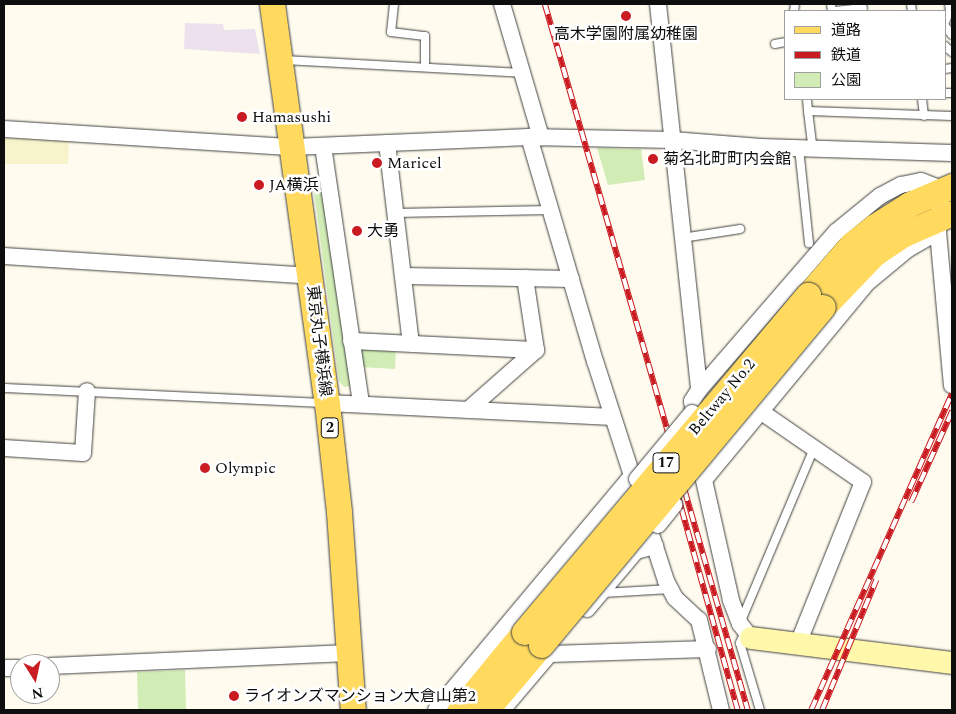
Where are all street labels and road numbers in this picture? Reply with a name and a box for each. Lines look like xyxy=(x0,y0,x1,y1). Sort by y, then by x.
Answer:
street label: 東京丸子横浜線 xyxy=(303,284,335,398)
street label: Beltway No.2 xyxy=(685,355,759,439)
road number: 2 xyxy=(320,416,340,440)
road number: 17 xyxy=(652,450,680,476)

